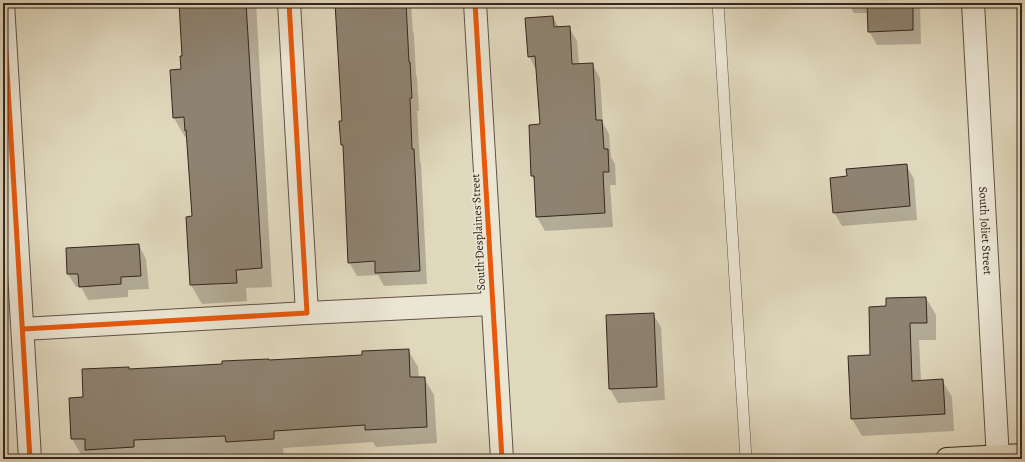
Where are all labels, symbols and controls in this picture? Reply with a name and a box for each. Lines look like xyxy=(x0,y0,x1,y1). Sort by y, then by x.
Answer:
street label: South Desplaines Street xyxy=(467,173,489,291)
street label: South Joliet Street xyxy=(975,186,996,275)

